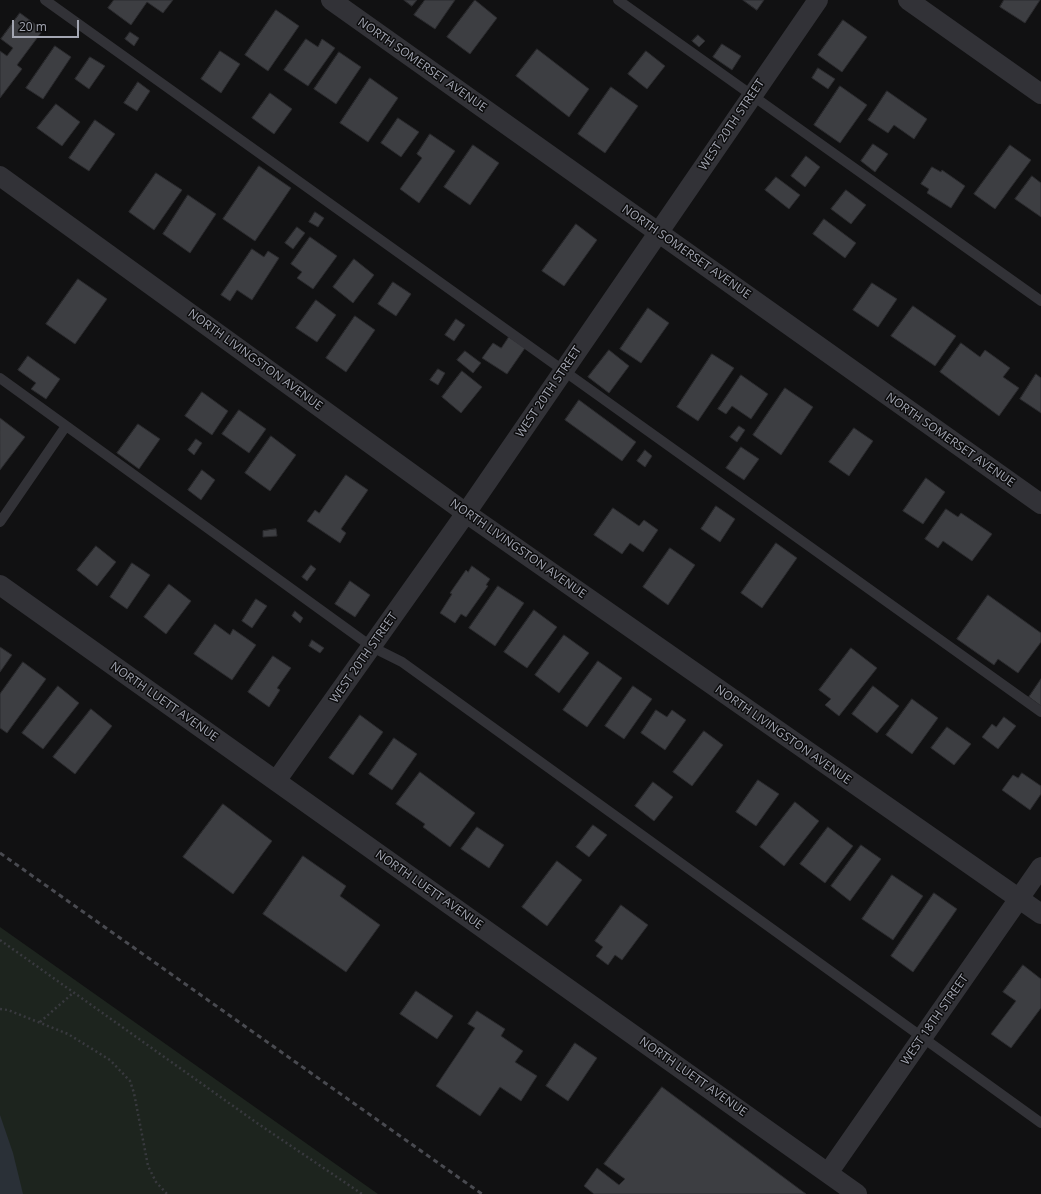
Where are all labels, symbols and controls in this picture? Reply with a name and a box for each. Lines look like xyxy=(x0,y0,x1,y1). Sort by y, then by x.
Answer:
scale bar xyxy=(14,12,81,38)
street label: NORTH SOMERSET AVENUE xyxy=(355,15,489,115)
text: 20 m xyxy=(19,18,47,35)
street label: WEST 20TH STREET xyxy=(696,77,768,173)
street label: NORTH SOMERSET AVENUE xyxy=(619,202,753,302)
street label: NORTH LIVINGSTON AVENUE xyxy=(185,306,325,414)
street label: WEST 20TH STREET xyxy=(513,344,585,440)
street label: NORTH SOMERSET AVENUE xyxy=(883,390,1017,490)
street label: NORTH LIVINGSTON AVENUE xyxy=(447,496,589,602)
street label: WEST 20TH STREET xyxy=(327,610,401,706)
street label: NORTH LUETT AVENUE xyxy=(107,659,221,745)
street label: NORTH LIVINGSTON AVENUE xyxy=(712,682,854,788)
street label: NORTH LUETT AVENUE xyxy=(372,847,486,933)
street label: WEST 18TH STREET xyxy=(898,972,972,1068)
street label: NORTH LUETT AVENUE xyxy=(636,1034,750,1120)

